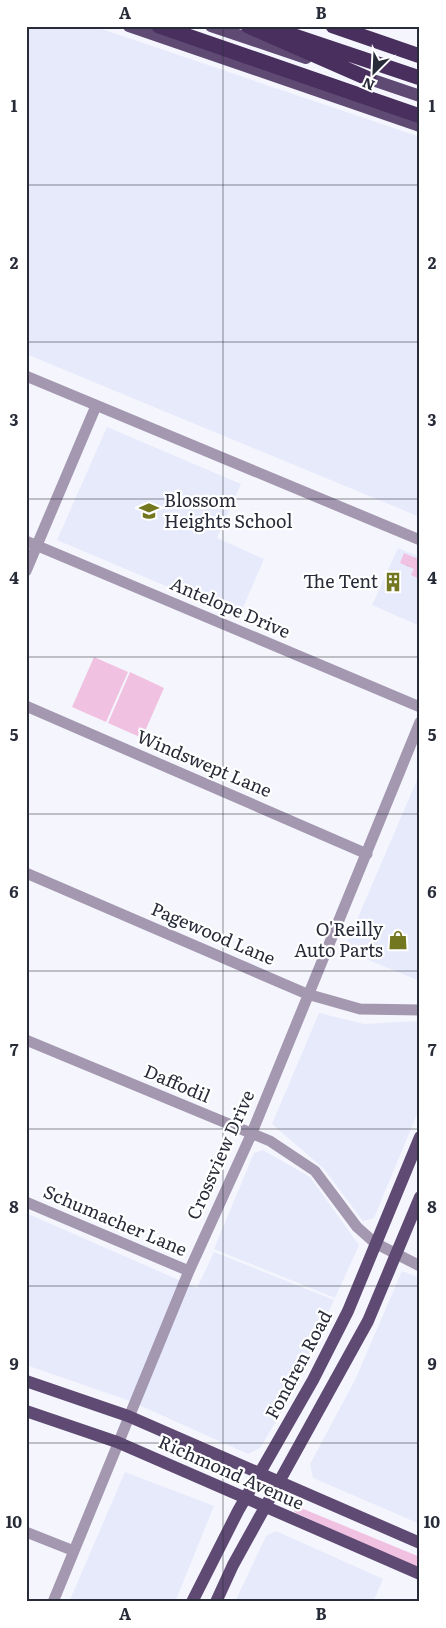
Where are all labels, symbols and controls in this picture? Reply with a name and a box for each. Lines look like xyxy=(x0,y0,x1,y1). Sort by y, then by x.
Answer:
text: A xyxy=(119,0,131,24)
text: B xyxy=(315,0,327,24)
north arrow xyxy=(348,48,398,98)
text: N xyxy=(359,73,378,96)
text: 1 xyxy=(11,93,18,117)
text: 1 xyxy=(429,93,436,117)
text: 2 xyxy=(10,250,19,274)
text: 2 xyxy=(428,250,437,274)
text: 3 xyxy=(10,407,19,431)
text: 3 xyxy=(428,407,437,431)
place label: Blossom Heights School xyxy=(164,486,292,534)
school or university icon: Blossom Heights School xyxy=(138,500,160,522)
text: 4 xyxy=(9,565,19,589)
text: 4 xyxy=(427,565,437,589)
place label: The Tent xyxy=(303,567,379,594)
street label: Antelope Drive xyxy=(166,569,295,644)
building icon: The Tent xyxy=(382,571,404,593)
text: 5 xyxy=(10,722,19,746)
street label: Windswept Lane xyxy=(133,722,276,803)
text: 5 xyxy=(428,722,437,746)
text: 6 xyxy=(9,879,19,903)
text: 6 xyxy=(427,879,437,903)
street label: Pagewood Lane xyxy=(147,894,280,971)
place label: O'Reilly Auto Parts xyxy=(294,915,384,963)
shop icon: O'Reilly Auto Parts xyxy=(387,929,409,951)
text: 7 xyxy=(10,1037,19,1061)
text: 7 xyxy=(428,1037,437,1061)
street label: Daffodil xyxy=(140,1057,215,1109)
street label: Crossview Drive xyxy=(179,1085,260,1224)
street label: Schumacher Lane xyxy=(40,1177,192,1262)
text: 8 xyxy=(9,1194,19,1218)
text: 8 xyxy=(427,1194,437,1218)
street label: Fondren Road xyxy=(258,1305,338,1424)
text: 9 xyxy=(9,1351,19,1375)
text: 9 xyxy=(427,1351,437,1375)
street label: Richmond Avenue xyxy=(154,1427,309,1516)
text: 10 xyxy=(6,1509,22,1533)
text: 10 xyxy=(424,1509,440,1533)
text: A xyxy=(119,1601,131,1625)
text: B xyxy=(315,1601,327,1625)

